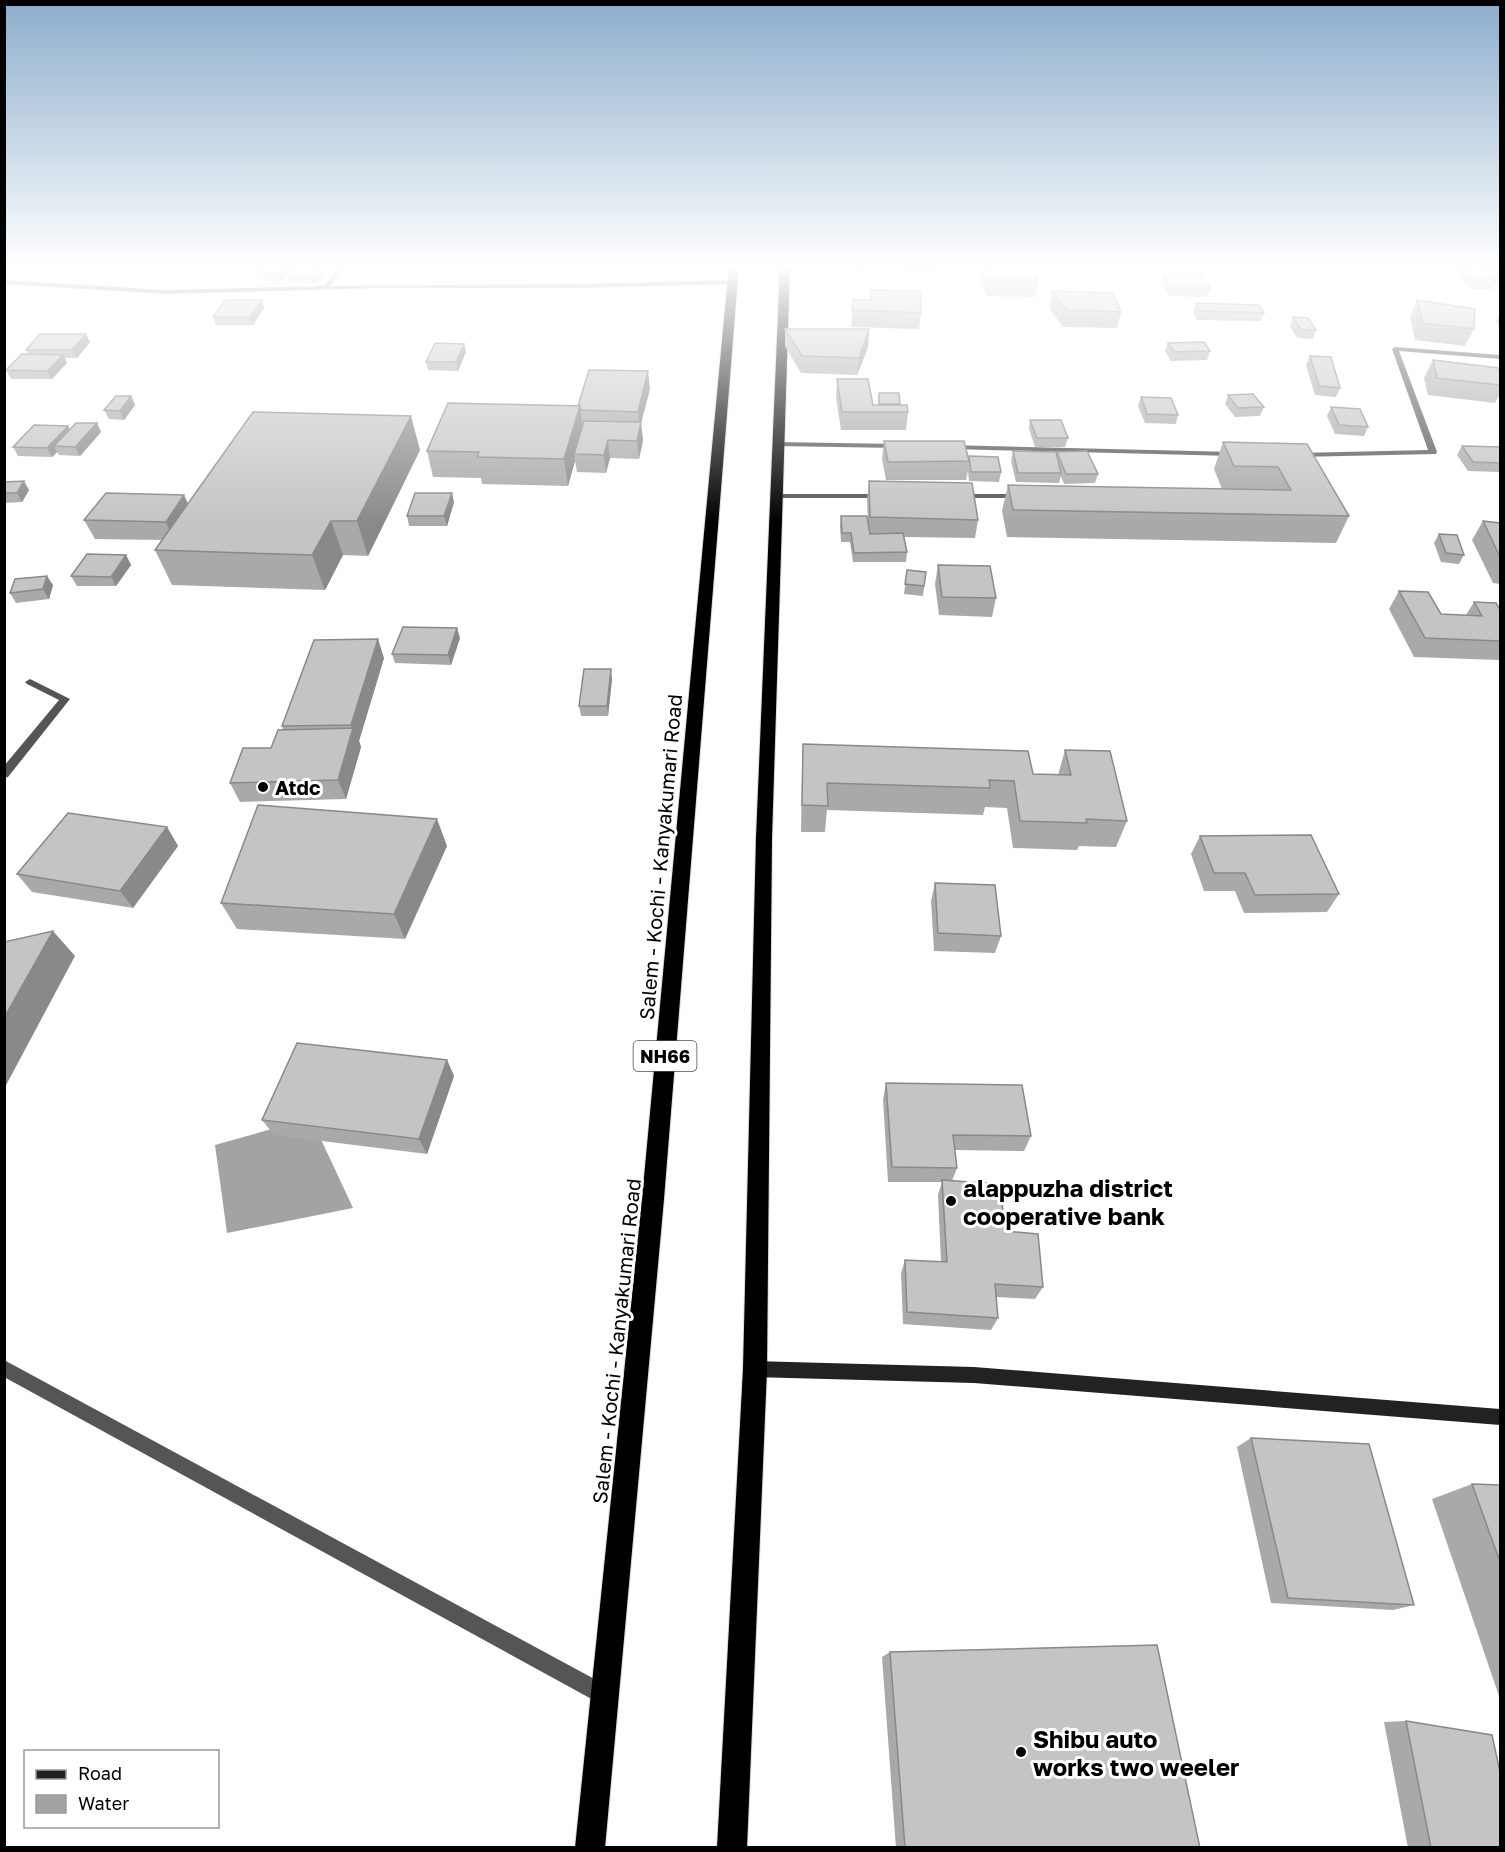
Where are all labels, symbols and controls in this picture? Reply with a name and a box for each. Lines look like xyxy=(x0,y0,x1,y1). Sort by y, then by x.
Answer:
street label: Salem - Kochi - Kanyakumari Road xyxy=(634,693,686,1021)
place label: Atdc xyxy=(275,775,320,799)
marker: Atdc xyxy=(256,780,270,794)
road number: NH66 xyxy=(634,1041,696,1071)
place label: alappuzha district cooperative bank xyxy=(963,1173,1173,1230)
street label: Salem - Kochi - Kanyakumari Road xyxy=(587,1177,645,1505)
marker: alappuzha district cooperative bank xyxy=(944,1194,958,1208)
place label: Shibu auto works two weeler xyxy=(1033,1724,1239,1781)
marker: Shibu auto works two weeler xyxy=(1014,1745,1028,1759)
legend xyxy=(24,1750,219,1828)
text: Road xyxy=(78,1762,122,1784)
text: Water xyxy=(78,1792,129,1814)

